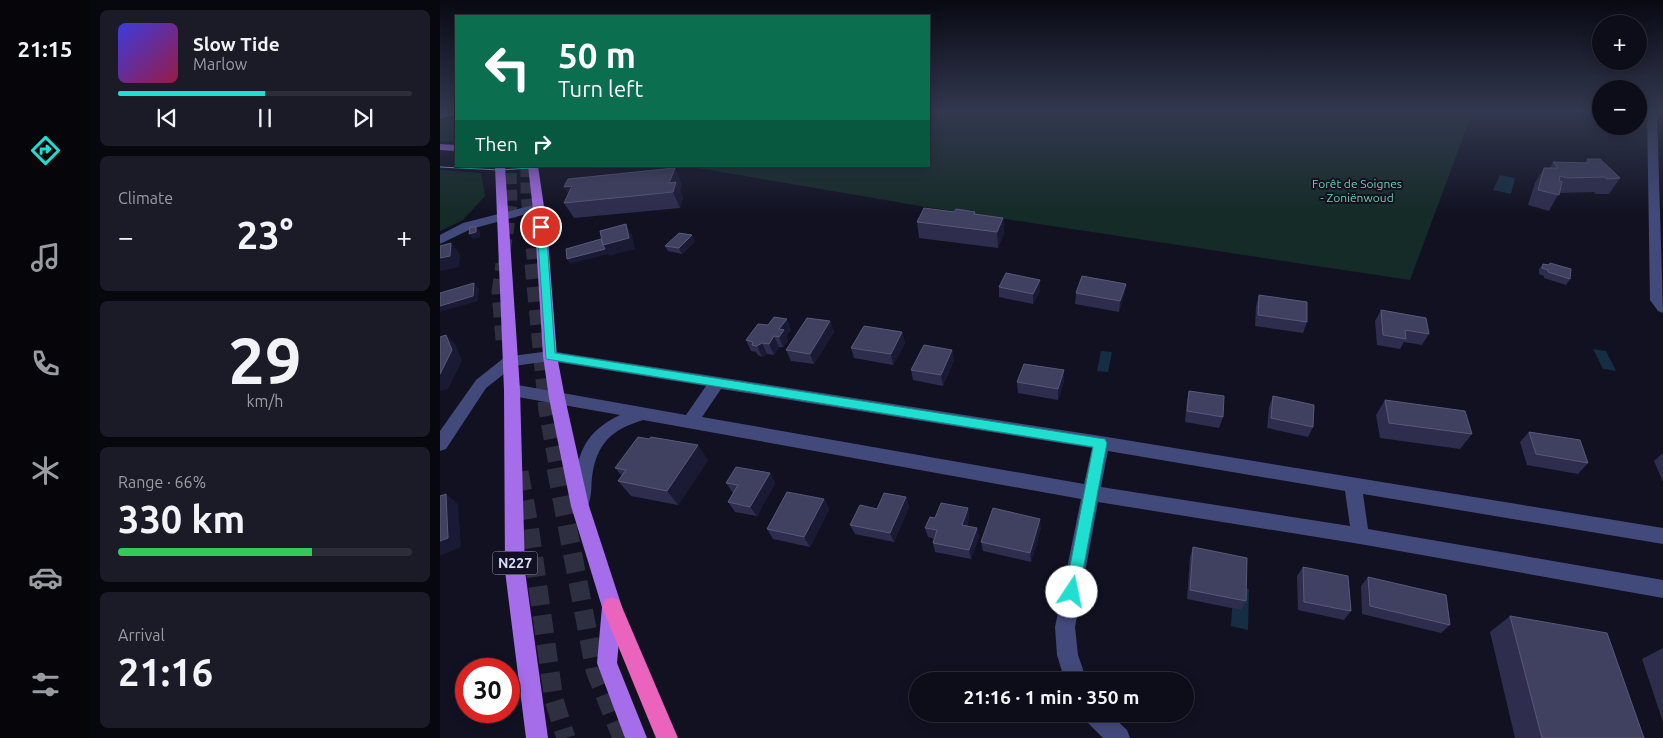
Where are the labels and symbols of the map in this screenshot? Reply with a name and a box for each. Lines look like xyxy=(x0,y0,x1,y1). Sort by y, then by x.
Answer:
park label: Forêt de Soignes - Zoniënwoud xyxy=(1312,177,1402,204)
pin xyxy=(520,206,562,248)
road number: N227 xyxy=(492,552,538,574)
position arrow xyxy=(1045,565,1097,617)
speed limit sign: 30 xyxy=(455,658,520,723)

